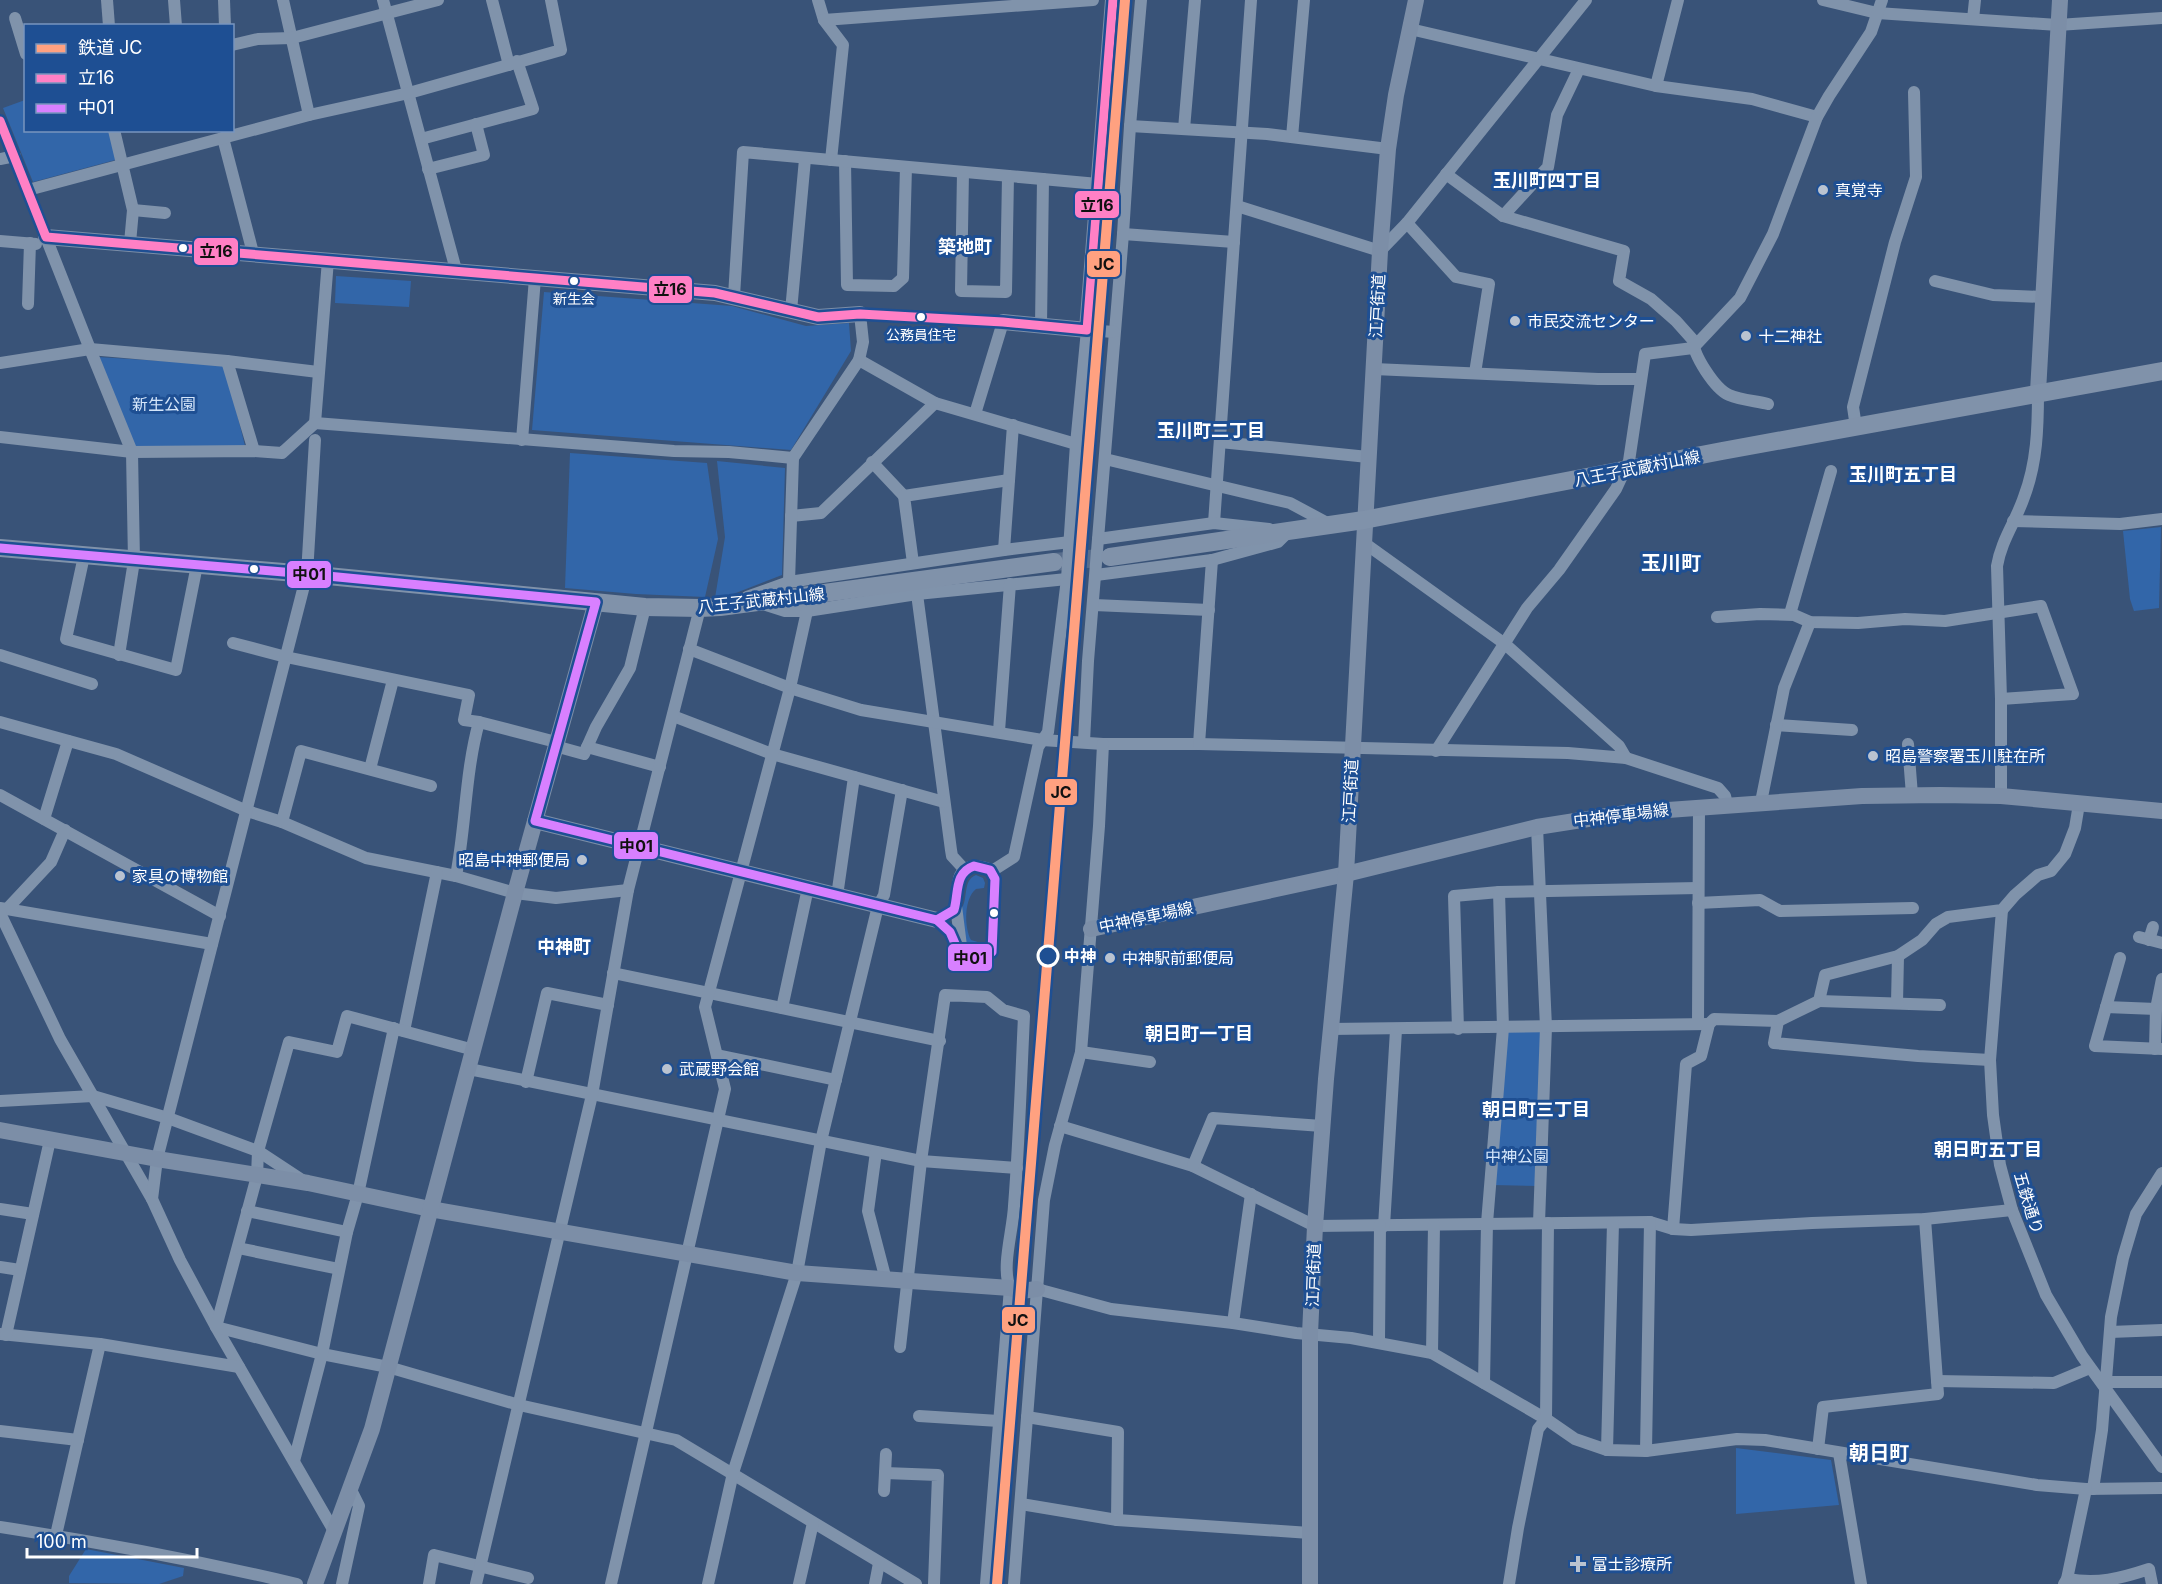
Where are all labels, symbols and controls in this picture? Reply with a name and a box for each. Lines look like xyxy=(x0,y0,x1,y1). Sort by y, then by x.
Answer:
legend xyxy=(24,24,234,132)
text: 鉄道 JC xyxy=(78,37,143,58)
text: 立16 xyxy=(78,67,114,88)
text: 中01 xyxy=(78,97,115,118)
district label: 玉川町四丁目 xyxy=(1493,170,1601,191)
place label: 真覚寺 xyxy=(1835,180,1883,200)
marker: 真覚寺 xyxy=(1816,183,1830,197)
line badge: 立16 xyxy=(1074,190,1120,219)
text: 立16 xyxy=(1080,195,1114,215)
district label: 築地町 xyxy=(938,236,992,257)
line badge: 立16 xyxy=(193,237,239,266)
text: 立16 xyxy=(199,241,233,261)
unlabelled marker xyxy=(177,242,189,254)
line badge: JC xyxy=(1086,250,1121,278)
text: JC xyxy=(1093,254,1115,274)
street label: 江戸街道 xyxy=(1365,274,1389,338)
marker: 新生会 xyxy=(568,275,580,287)
line badge: 立16 xyxy=(648,275,693,304)
text: 立16 xyxy=(653,279,687,299)
place label: 新生会 xyxy=(553,290,595,307)
marker: 公務員住宅 xyxy=(915,311,927,323)
place label: 市民交流センター xyxy=(1527,311,1655,331)
marker: 市民交流センター xyxy=(1508,314,1522,328)
place label: 公務員住宅 xyxy=(886,326,956,343)
place label: 十二神社 xyxy=(1758,326,1822,346)
marker: 十二神社 xyxy=(1739,329,1753,343)
park label: 新生公園 xyxy=(132,394,196,414)
district label: 玉川町二丁目 xyxy=(1157,420,1265,441)
street label: 八王子武蔵村山線 xyxy=(1572,446,1702,490)
district label: 玉川町五丁目 xyxy=(1849,464,1957,485)
district label: 玉川町 xyxy=(1641,551,1701,575)
line badge: 中01 xyxy=(286,560,332,589)
unlabelled marker xyxy=(248,563,260,575)
text: 中01 xyxy=(292,564,326,584)
street label: 八王子武蔵村山線 xyxy=(696,583,826,617)
place label: 昭島警察署玉川駐在所 xyxy=(1885,746,2045,766)
marker: 昭島警察署玉川駐在所 xyxy=(1866,749,1880,763)
street label: 江戸街道 xyxy=(1338,759,1362,823)
line badge: JC xyxy=(1044,778,1078,806)
text: JC xyxy=(1050,782,1072,802)
street label: 中神停車場線 xyxy=(1572,799,1670,831)
line badge: 中01 xyxy=(613,831,659,860)
text: 中01 xyxy=(619,836,653,856)
place label: 昭島中神郵便局 xyxy=(458,850,570,870)
marker: 昭島中神郵便局 xyxy=(575,853,589,867)
place label: 家具の博物館 xyxy=(132,866,228,886)
marker: 家具の博物館 xyxy=(113,869,127,883)
street label: 中神停車場線 xyxy=(1097,897,1195,937)
unlabelled marker xyxy=(988,907,1000,919)
district label: 中神町 xyxy=(537,936,591,957)
line badge: 中01 xyxy=(947,943,993,972)
marker: 中神 xyxy=(1037,945,1059,967)
place label: 中神 xyxy=(1064,946,1096,966)
text: 中01 xyxy=(953,948,987,968)
place label: 中神駅前郵便局 xyxy=(1122,948,1234,968)
marker: 中神駅前郵便局 xyxy=(1103,951,1117,965)
district label: 朝日町一丁目 xyxy=(1145,1023,1253,1044)
place label: 武蔵野会館 xyxy=(679,1059,759,1079)
marker: 武蔵野会館 xyxy=(660,1062,674,1076)
district label: 朝日町三丁目 xyxy=(1482,1099,1590,1120)
district label: 朝日町五丁目 xyxy=(1934,1139,2042,1160)
park label: 中神公園 xyxy=(1485,1146,1549,1166)
street label: 五鉄通り xyxy=(2010,1169,2048,1237)
street label: 江戸街道 xyxy=(1302,1243,1324,1307)
line badge: JC xyxy=(1001,1306,1036,1334)
text: JC xyxy=(1007,1310,1029,1330)
district label: 朝日町 xyxy=(1849,1441,1909,1465)
scale bar xyxy=(27,1521,196,1559)
text: 100 m xyxy=(36,1531,87,1552)
place label: 富士診療所 xyxy=(1592,1554,1672,1574)
marker: 富士診療所 xyxy=(1569,1555,1587,1573)

